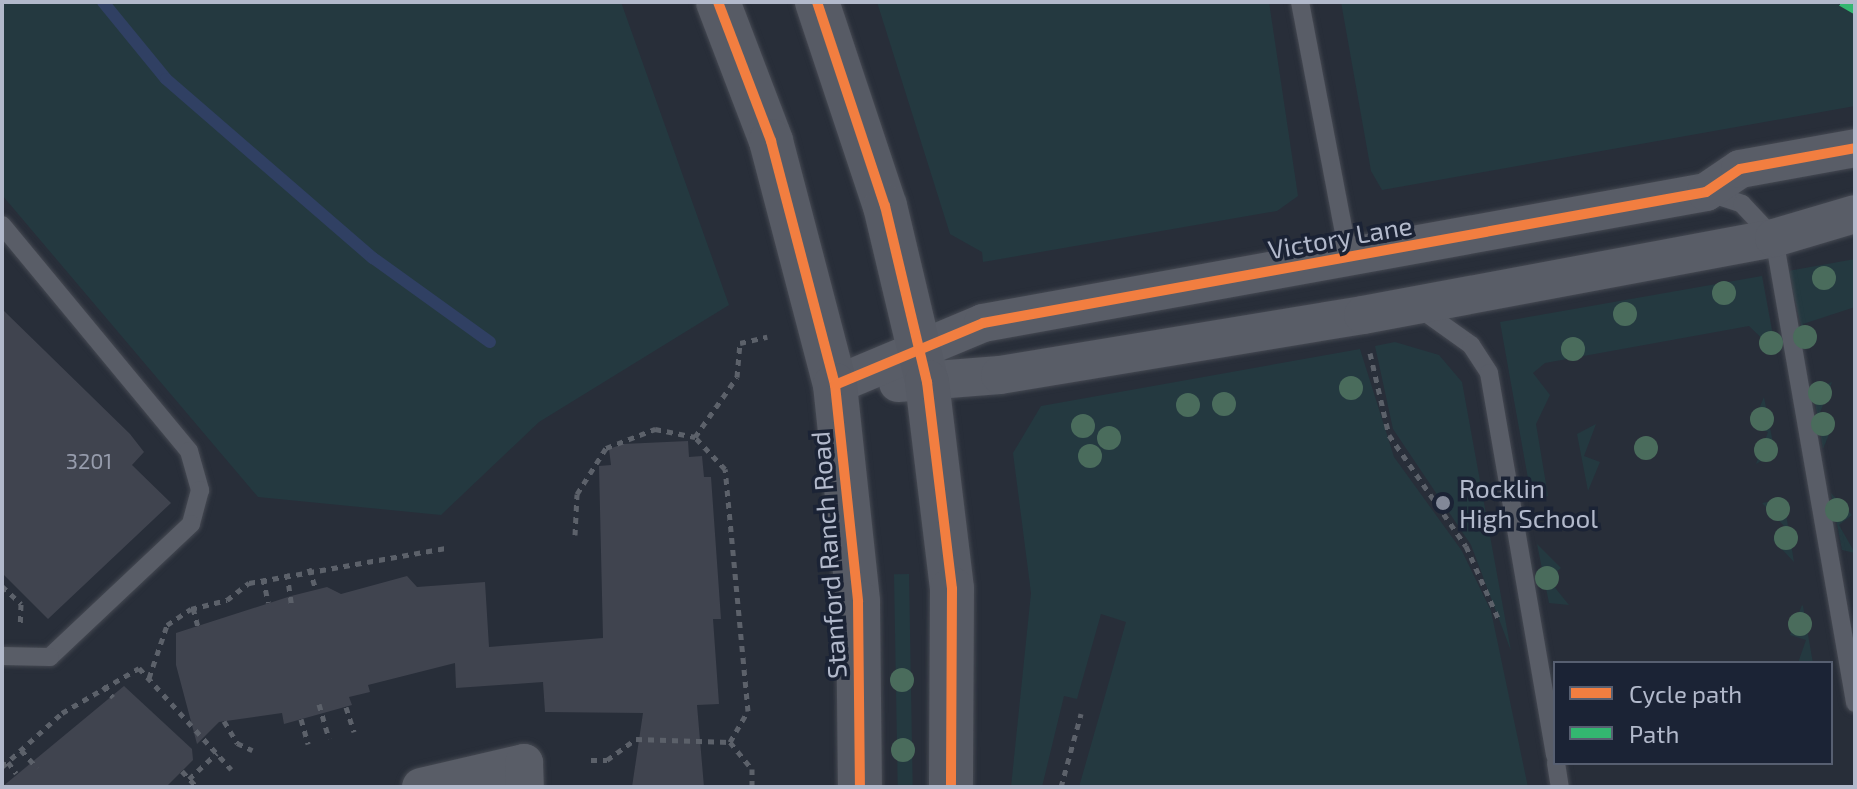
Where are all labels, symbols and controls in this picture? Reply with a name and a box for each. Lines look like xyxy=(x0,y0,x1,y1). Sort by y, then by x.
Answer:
street label: Victory Lane xyxy=(1265,209,1415,265)
street label: Stanford Ranch Road xyxy=(804,430,852,680)
house number: 3201 xyxy=(66,448,112,474)
place label: Rocklin High School xyxy=(1459,472,1598,534)
marker: Rocklin High School xyxy=(1434,494,1452,512)
legend xyxy=(1553,661,1833,765)
text: Cycle path xyxy=(1629,679,1742,708)
text: Path xyxy=(1629,719,1679,748)

